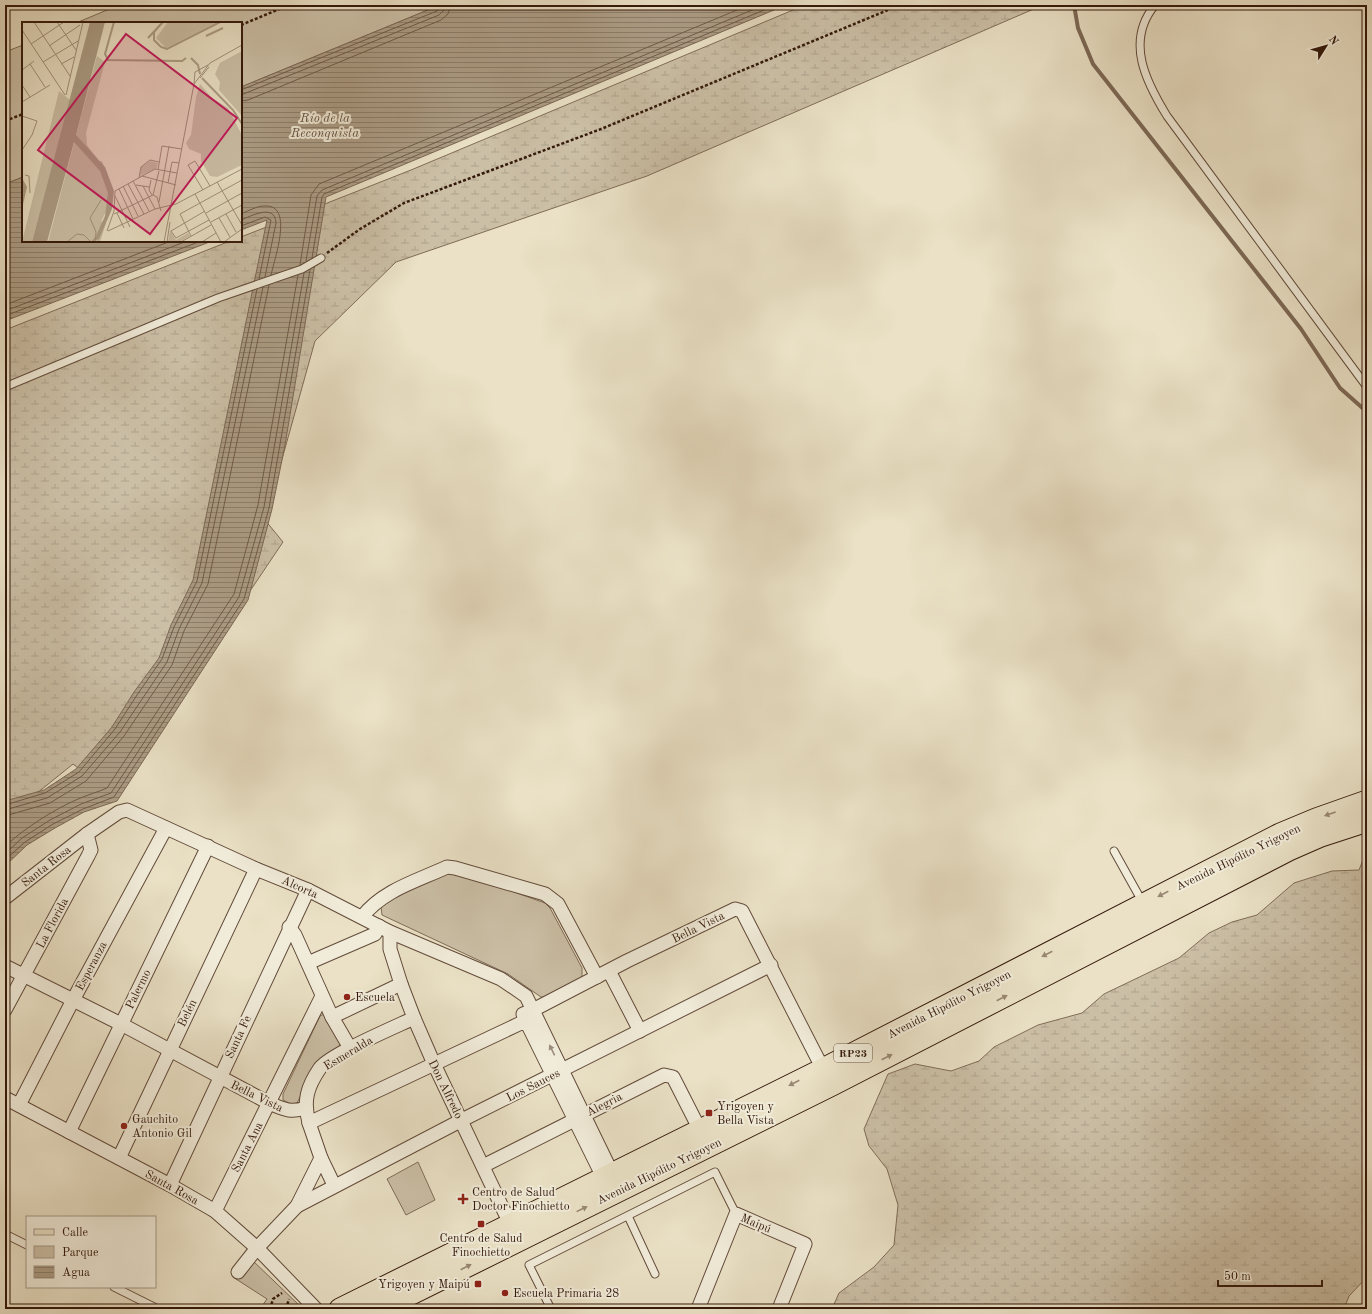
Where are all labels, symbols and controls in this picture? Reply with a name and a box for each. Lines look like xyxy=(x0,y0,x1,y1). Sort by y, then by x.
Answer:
inset map xyxy=(22,22,242,242)
north arrow xyxy=(1306,26,1346,66)
text: N xyxy=(1326,34,1340,48)
water label: Río de la Reconquista xyxy=(290,112,359,140)
one-way arrow xyxy=(1324,811,1336,817)
street label: Avenida Hipólito Yrigoyen xyxy=(1174,822,1303,893)
street label: Santa Rosa xyxy=(20,844,74,890)
street label: Alcorta xyxy=(280,875,320,901)
one-way arrow xyxy=(1157,891,1168,897)
street label: La Florida xyxy=(35,896,71,951)
street label: Bella Vista xyxy=(670,910,727,946)
street label: Esperanza xyxy=(74,940,110,993)
one-way arrow xyxy=(1041,950,1053,957)
street label: Palermo xyxy=(124,968,154,1011)
street label: Avenida Hipólito Yrigoyen xyxy=(886,968,1014,1041)
marker: Escuela xyxy=(342,992,352,1002)
place label: Escuela xyxy=(355,992,395,1004)
one-way arrow xyxy=(997,995,1008,1001)
street label: Belén xyxy=(176,997,200,1029)
street label: Santa Fe xyxy=(224,1014,254,1061)
street label: Esmeralda xyxy=(322,1035,375,1073)
one-way arrow xyxy=(549,1044,555,1056)
road number: RP23 xyxy=(834,1044,872,1062)
one-way arrow xyxy=(881,1054,893,1060)
street label: Don Alfredo xyxy=(426,1058,465,1121)
street label: Los Sauces xyxy=(505,1067,562,1104)
street label: Bella Vista xyxy=(228,1079,285,1115)
one-way arrow xyxy=(788,1080,800,1086)
street label: Alegria xyxy=(585,1091,624,1119)
place label: Yrigoyen y Bella Vista xyxy=(717,1101,774,1127)
marker: Yrigoyen y Bella Vista xyxy=(704,1108,714,1118)
place label: Gauchito Antonio Gil xyxy=(132,1114,192,1140)
street label: Santa Ana xyxy=(230,1120,266,1175)
marker: Gauchito Antonio Gil xyxy=(119,1121,129,1131)
street label: Avenida Hipólito Yrigoyen xyxy=(595,1136,724,1207)
street label: Santa Rosa xyxy=(143,1168,200,1207)
place label: Centro de Salud Doctor Finochietto xyxy=(472,1187,570,1213)
marker: Centro de Salud Doctor Finochietto xyxy=(457,1193,469,1205)
one-way arrow xyxy=(577,1206,588,1212)
street label: Maipú xyxy=(739,1212,773,1236)
legend xyxy=(26,1216,156,1288)
marker: Centro de Salud Finochietto xyxy=(476,1219,486,1229)
text: Calle xyxy=(62,1227,88,1239)
place label: Centro de Salud Finochietto xyxy=(440,1233,522,1259)
text: Parque xyxy=(62,1247,99,1259)
scale bar xyxy=(1218,1262,1322,1288)
one-way arrow xyxy=(460,1263,472,1270)
text: Agua xyxy=(62,1267,90,1279)
text: 50 m xyxy=(1224,1270,1251,1283)
place label: Yrigoyen y Maipú xyxy=(378,1279,471,1291)
marker: Yrigoyen y Maipú xyxy=(473,1279,483,1289)
marker: Escuela Primaria 28 xyxy=(500,1288,510,1298)
place label: Escuela Primaria 28 xyxy=(513,1288,619,1300)

